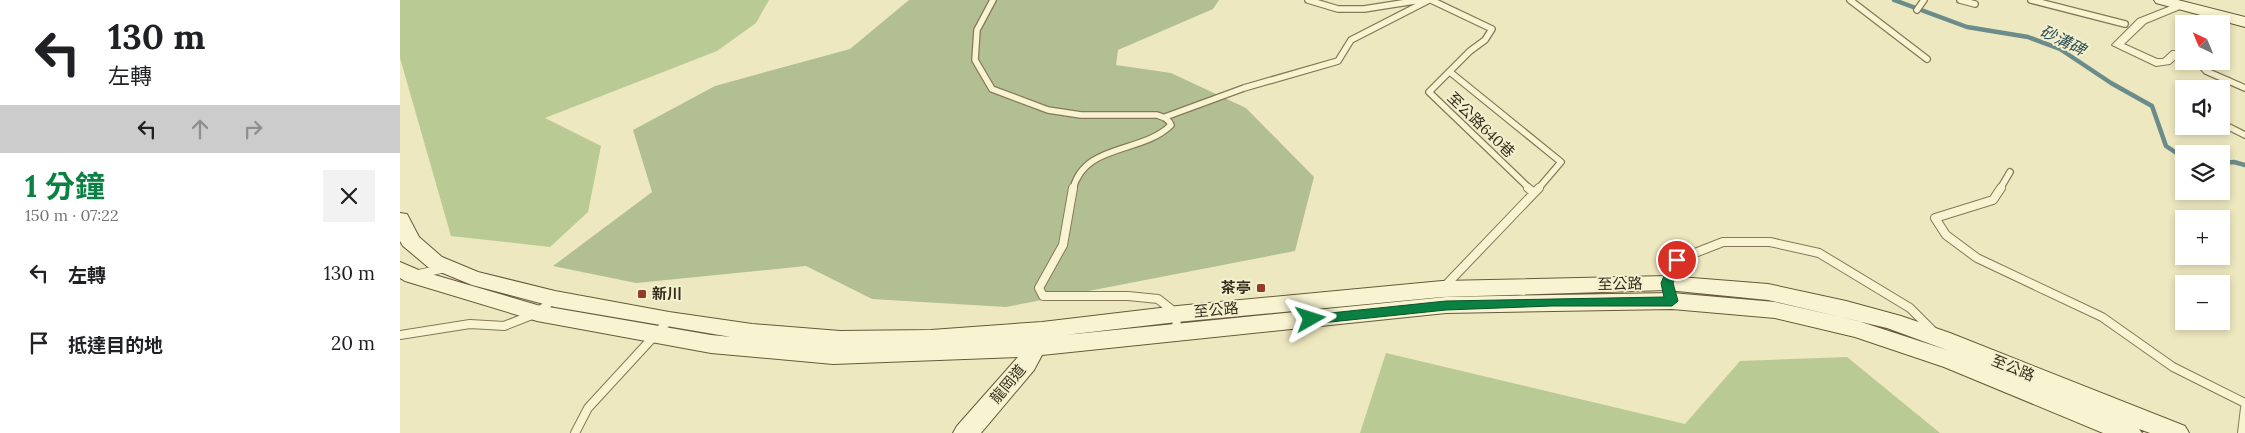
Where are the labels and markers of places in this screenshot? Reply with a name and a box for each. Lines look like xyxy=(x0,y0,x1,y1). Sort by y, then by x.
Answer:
pin xyxy=(1656,239,1698,281)
place label: 茶亭 xyxy=(1221,278,1251,297)
marker: 茶亭 xyxy=(1255,282,1267,294)
place label: 新川 xyxy=(652,284,682,303)
marker: 新川 xyxy=(636,288,648,300)

